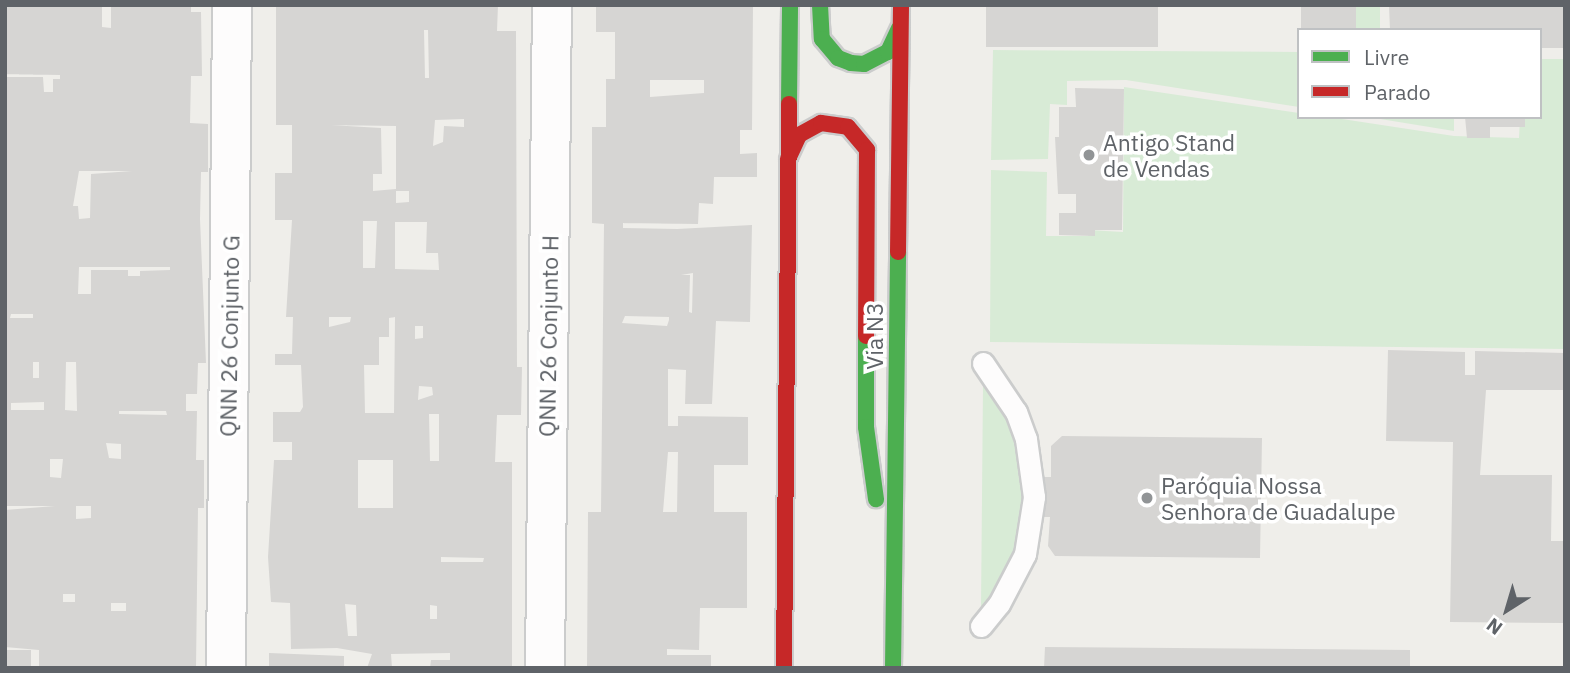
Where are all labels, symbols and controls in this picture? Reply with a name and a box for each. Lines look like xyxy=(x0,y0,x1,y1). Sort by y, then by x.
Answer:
legend xyxy=(1297,28,1542,119)
text: Livre xyxy=(1364,43,1409,71)
text: Parado xyxy=(1364,78,1431,106)
place label: Antigo Stand de Vendas xyxy=(1103,128,1235,182)
marker: Antigo Stand de Vendas xyxy=(1081,147,1097,163)
street label: QNN 26 Conjunto G xyxy=(213,235,245,437)
street label: QNN 26 Conjunto H xyxy=(532,235,564,437)
street label: Via N3 xyxy=(860,302,888,370)
place label: Paróquia Nossa Senhora de Guadalupe xyxy=(1161,471,1396,525)
marker: Paróquia Nossa Senhora de Guadalupe xyxy=(1139,490,1155,506)
north arrow xyxy=(1472,575,1542,645)
text: N xyxy=(1482,613,1507,641)

